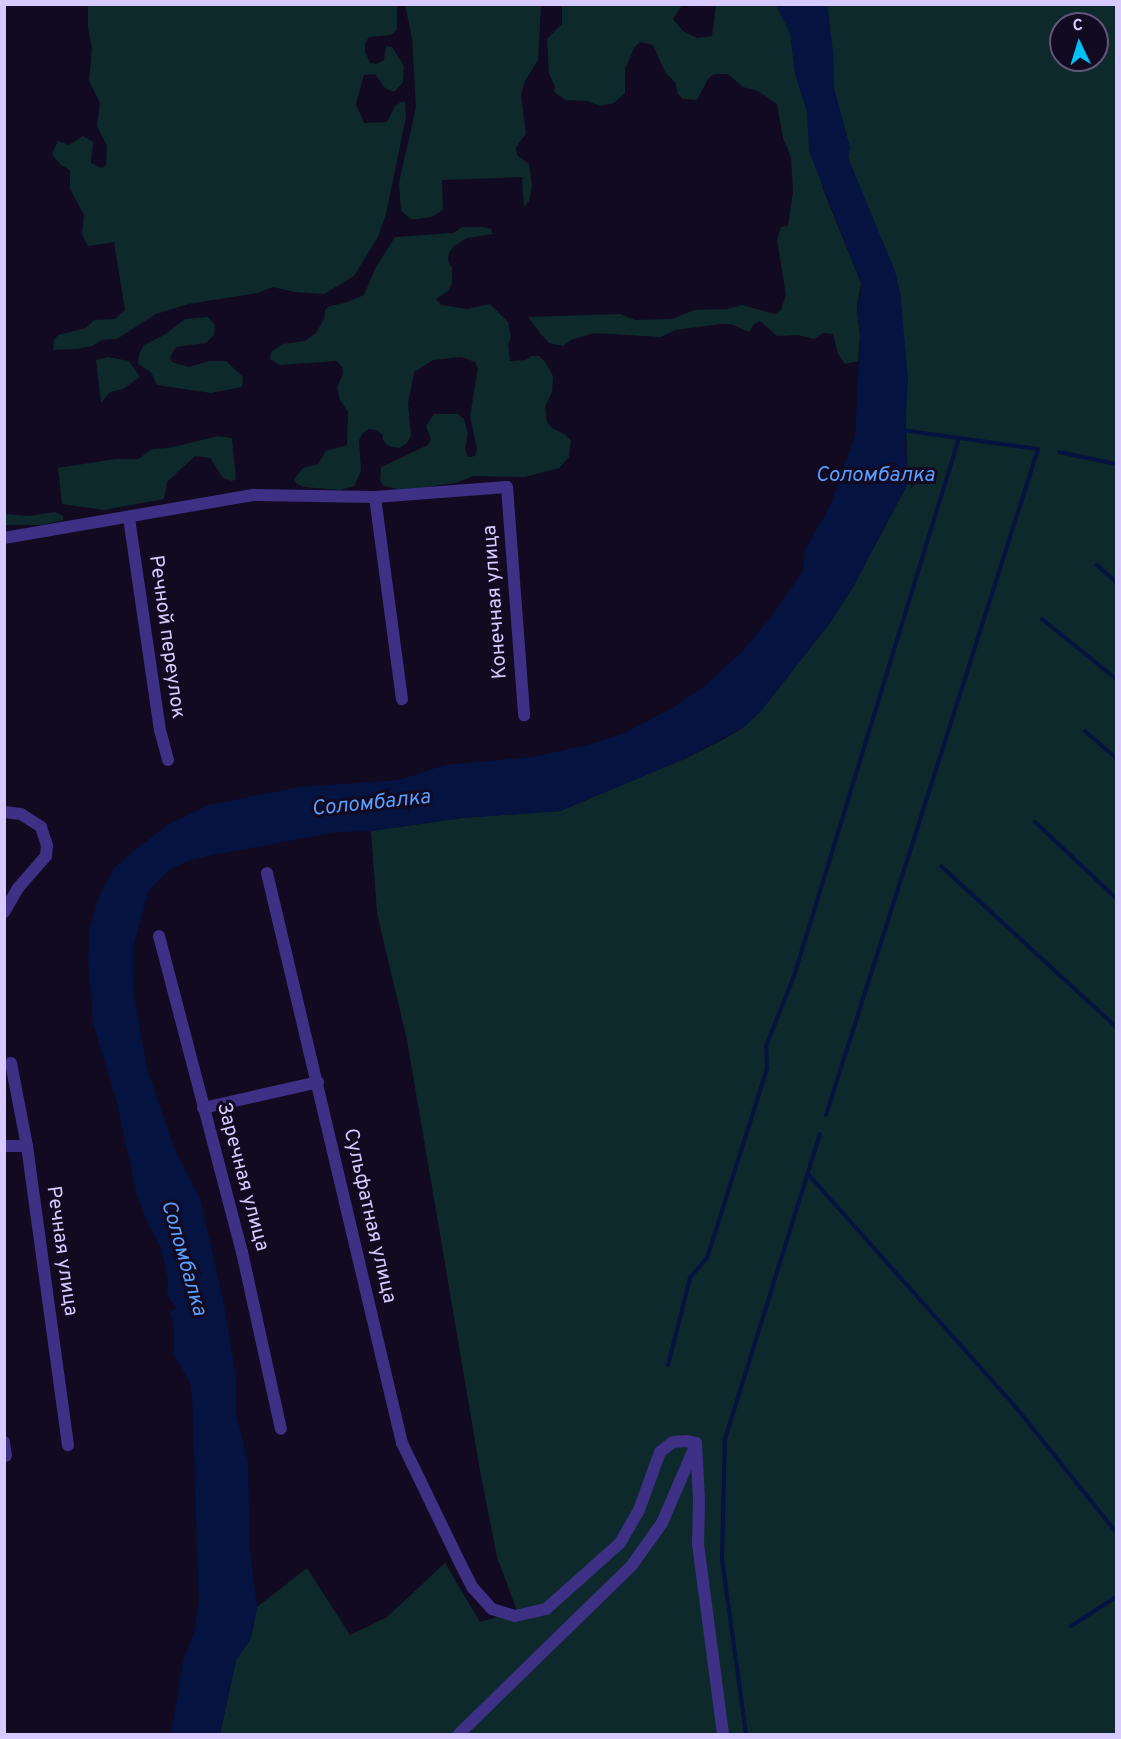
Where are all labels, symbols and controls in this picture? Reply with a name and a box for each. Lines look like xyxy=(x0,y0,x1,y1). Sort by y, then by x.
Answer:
north arrow xyxy=(1049,12,1109,72)
text: С xyxy=(1072,16,1084,36)
water label: Соломбалка xyxy=(816,463,934,489)
street label: Конечная улица xyxy=(479,524,513,680)
street label: Речной переулок xyxy=(143,554,189,720)
water label: Соломбалка xyxy=(311,785,431,823)
street label: Заречная улица xyxy=(211,1100,273,1254)
street label: Сульфатная улица xyxy=(337,1126,401,1306)
street label: Речная улица xyxy=(40,1184,82,1318)
water label: Соломбалка xyxy=(154,1197,212,1319)

